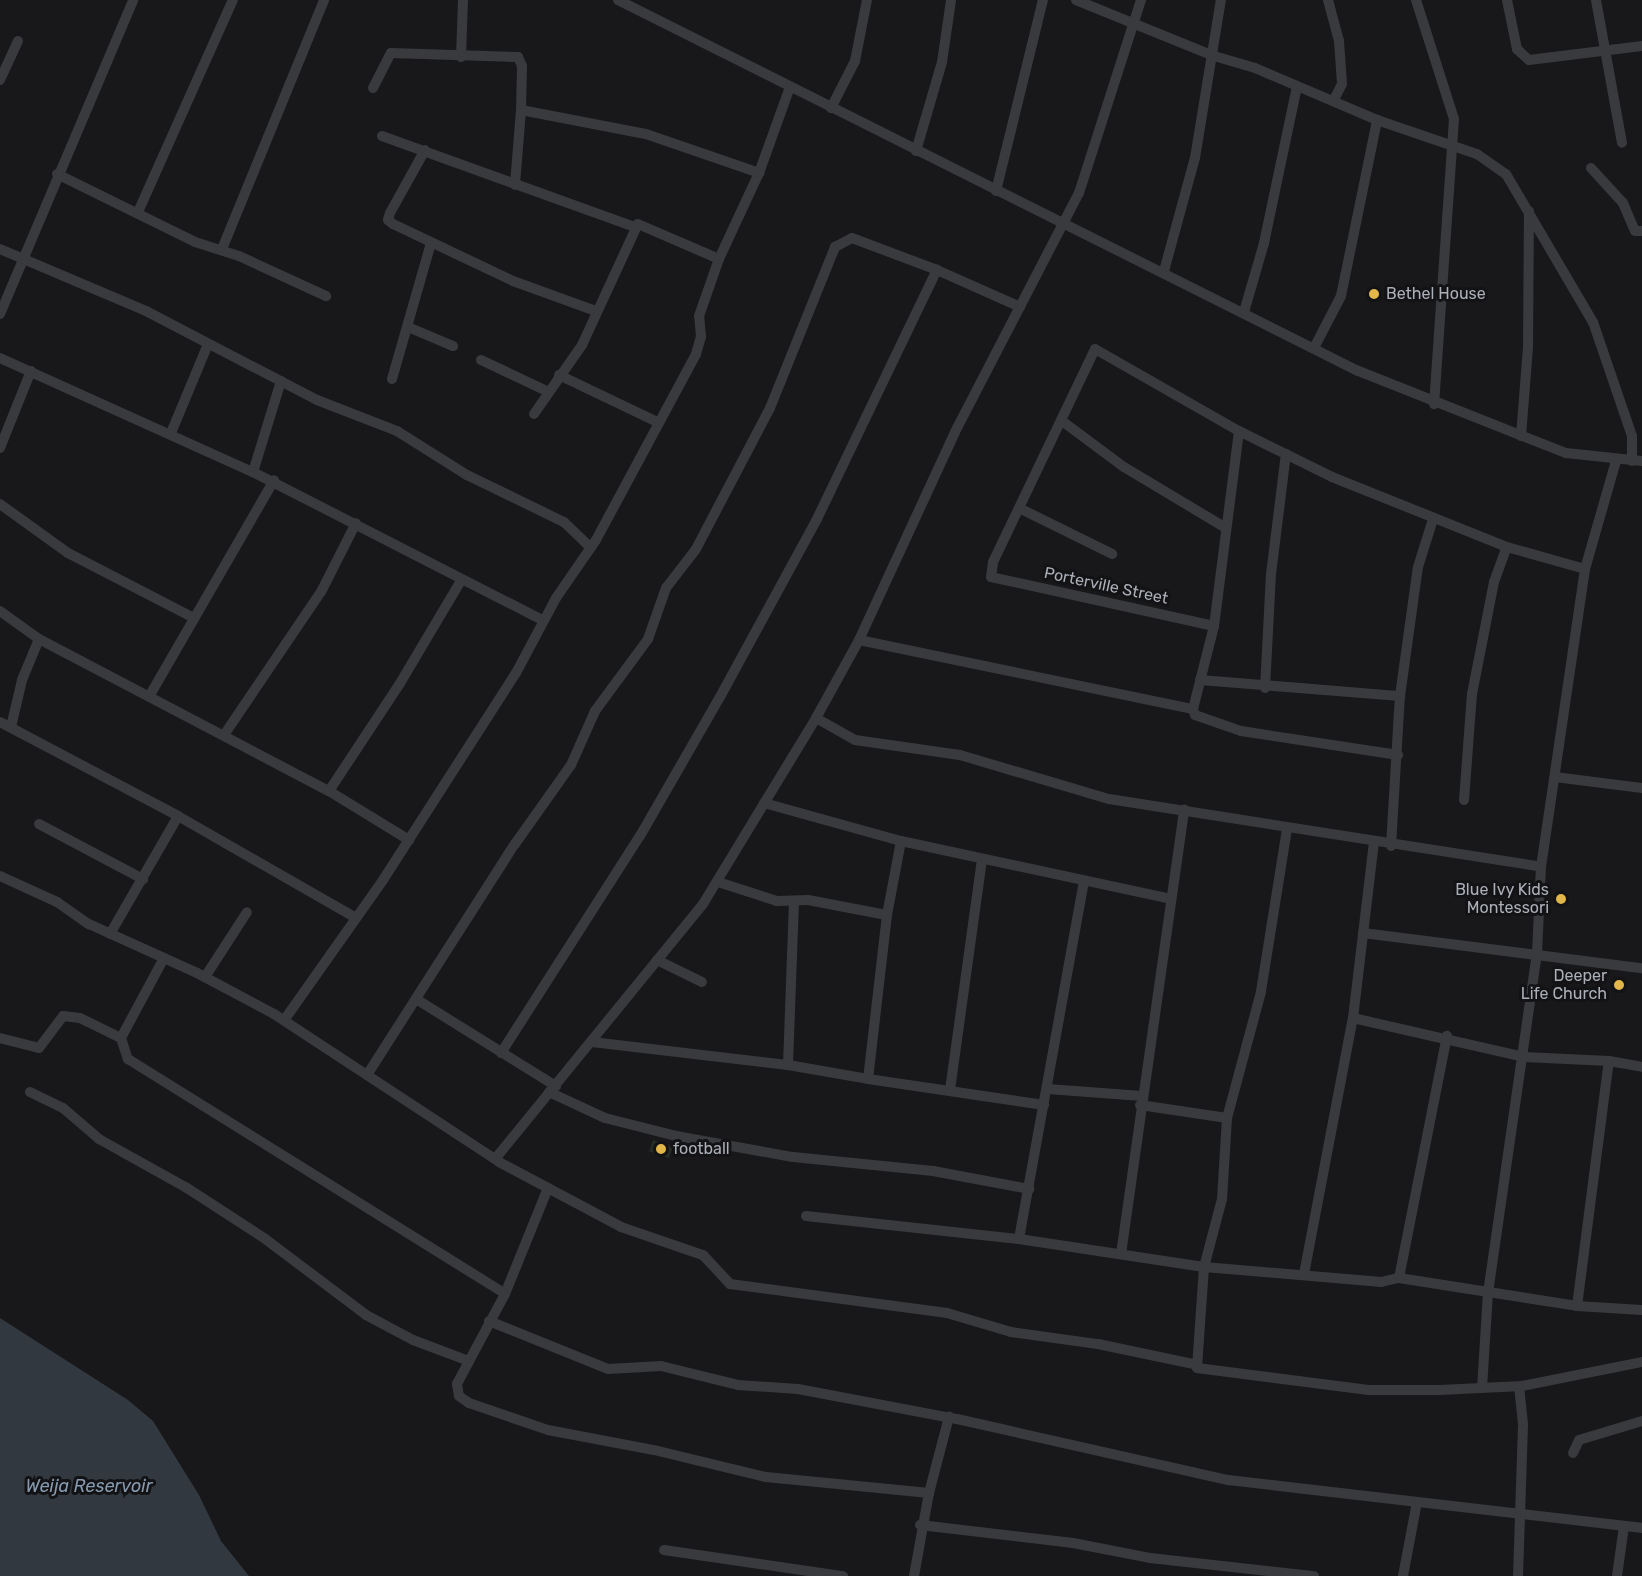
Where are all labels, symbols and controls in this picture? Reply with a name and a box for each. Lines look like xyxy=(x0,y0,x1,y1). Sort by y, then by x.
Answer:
place label: Bethel House xyxy=(1386,284,1486,304)
marker: Bethel House xyxy=(1367,287,1381,301)
street label: Porterville Street xyxy=(1042,563,1170,609)
place label: Blue Ivy Kids Montessori xyxy=(1455,880,1549,918)
marker: Blue Ivy Kids Montessori xyxy=(1554,892,1568,906)
place label: Deeper Life Church xyxy=(1521,966,1607,1004)
marker: Deeper Life Church xyxy=(1612,978,1626,992)
place label: football xyxy=(673,1139,730,1159)
marker: football xyxy=(654,1142,668,1156)
water label: Weija Reservoir xyxy=(25,1475,153,1497)

